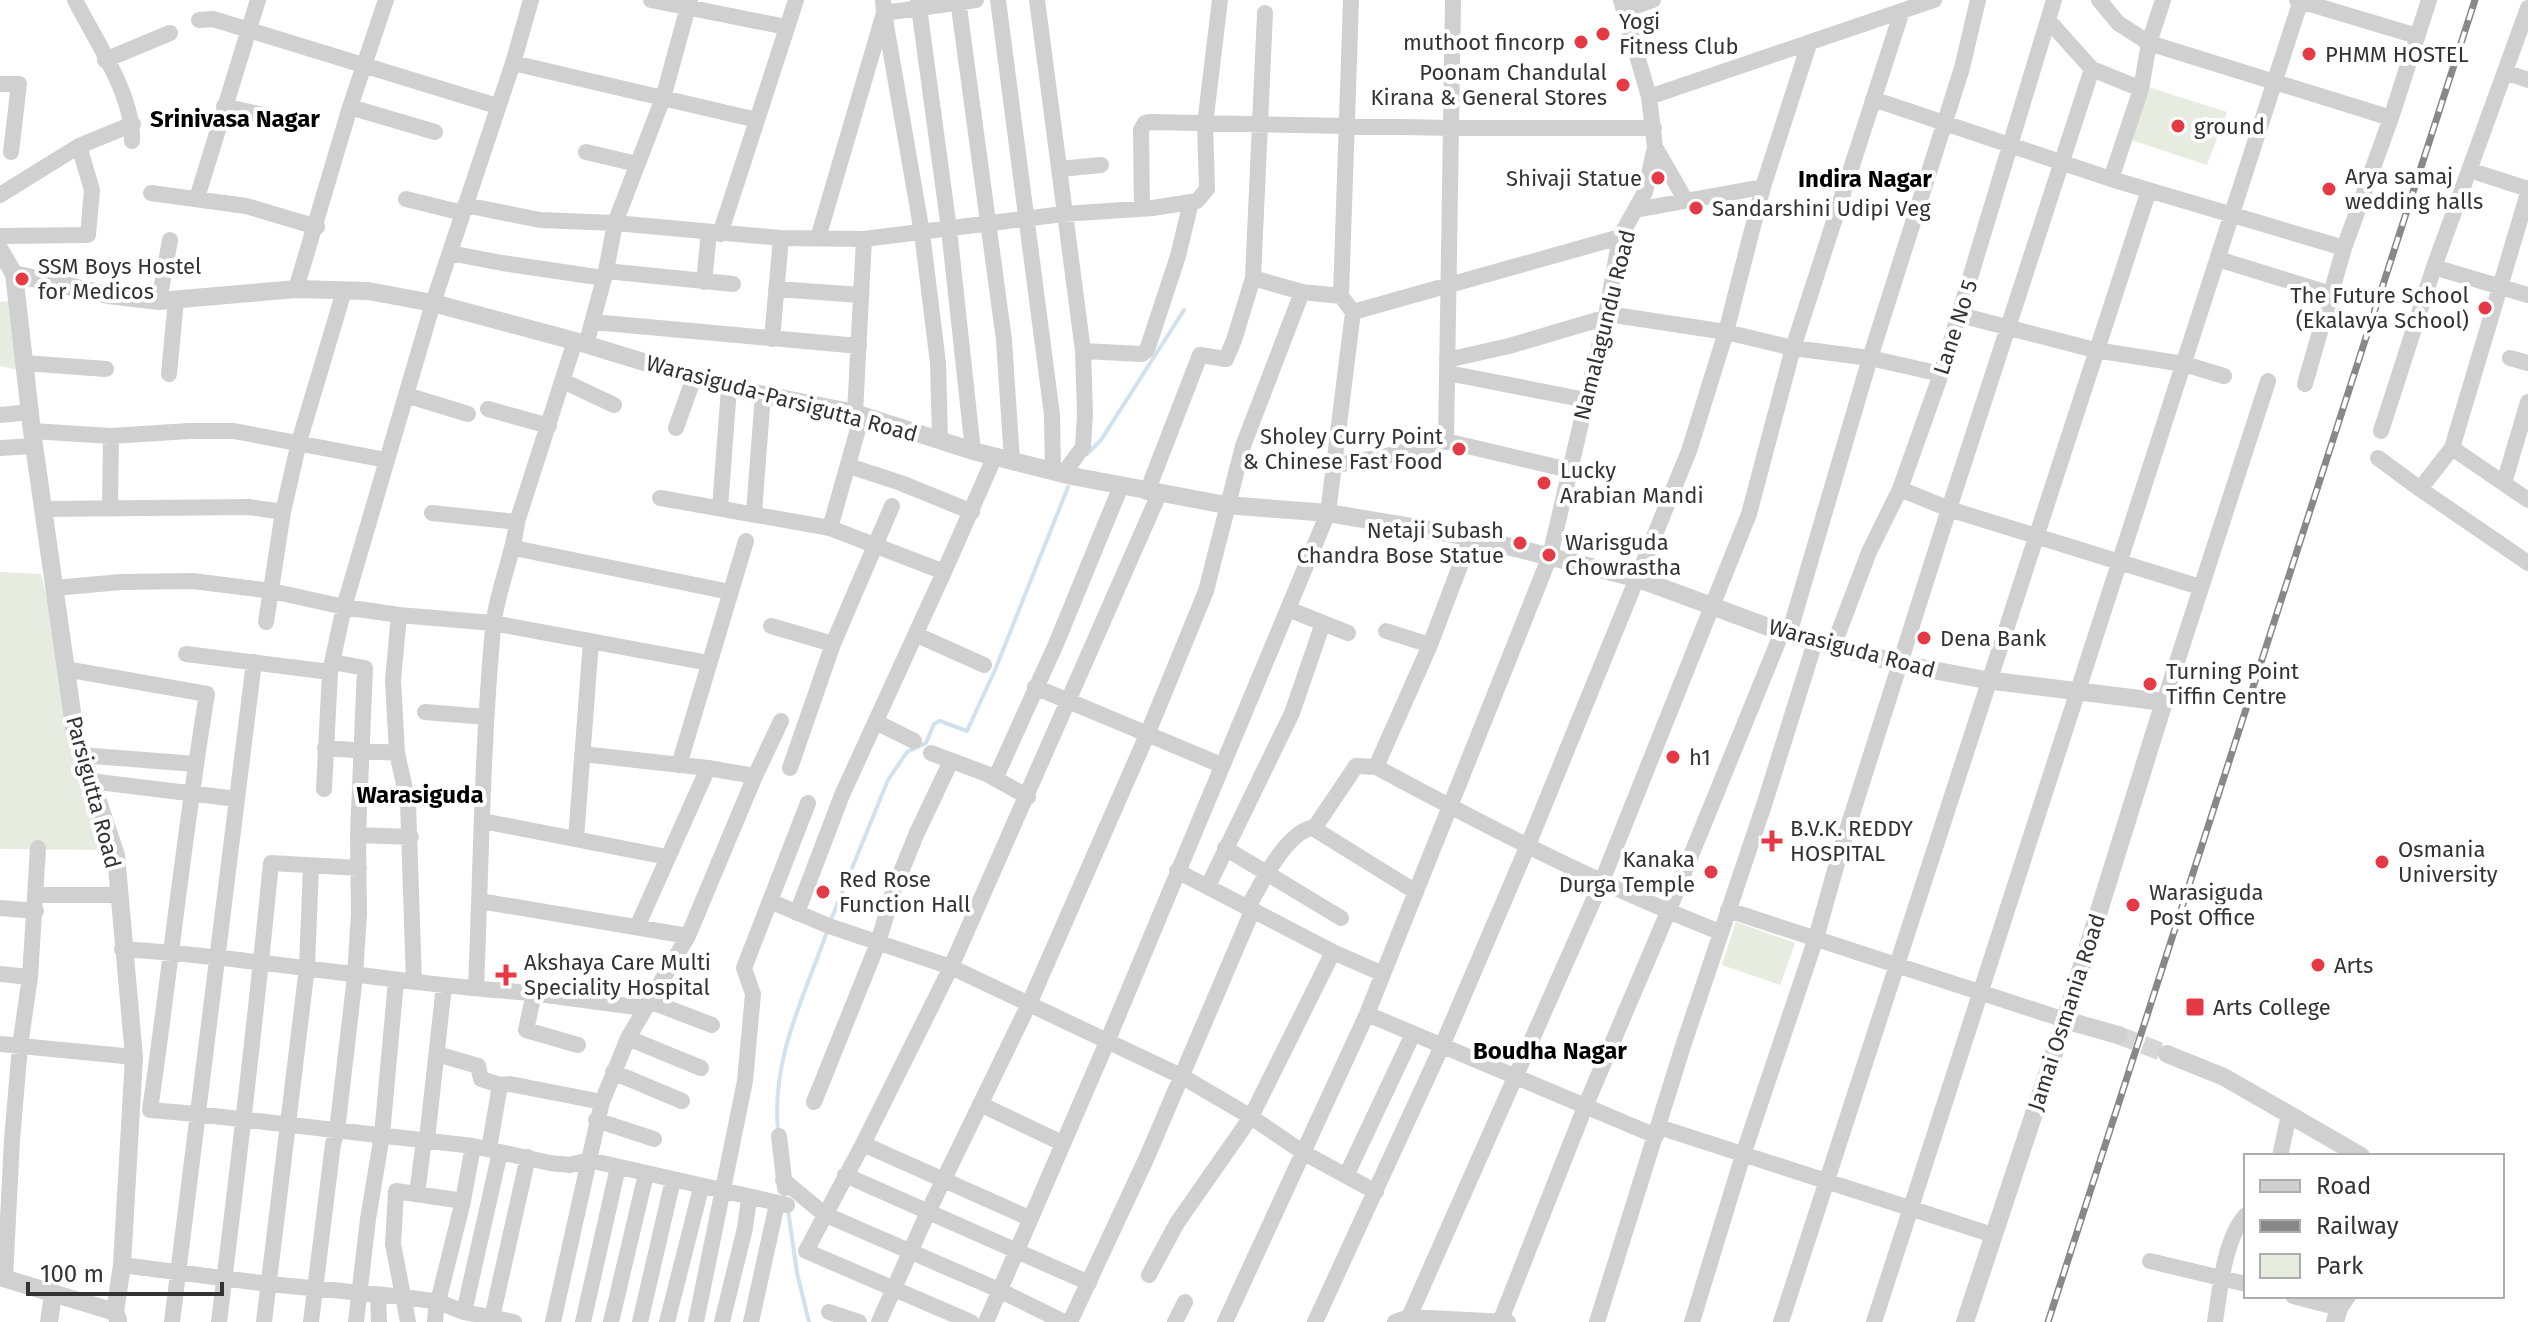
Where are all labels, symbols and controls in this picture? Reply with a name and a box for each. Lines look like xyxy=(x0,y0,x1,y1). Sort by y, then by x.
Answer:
place label: Yogi Fitness Club xyxy=(1619,8,1739,60)
marker: Yogi Fitness Club xyxy=(1594,25,1612,43)
place label: muthoot fincorp xyxy=(1403,29,1565,56)
marker: muthoot fincorp xyxy=(1572,33,1590,51)
place label: PHMM HOSTEL xyxy=(2325,41,2469,68)
marker: PHMM HOSTEL xyxy=(2300,45,2318,63)
place label: Poonam Chandulal Kirana & General Stores xyxy=(1371,59,1607,111)
marker: Poonam Chandulal Kirana & General Stores xyxy=(1614,76,1632,94)
district label: Srinivasa Nagar xyxy=(150,105,320,133)
place label: ground xyxy=(2194,113,2265,140)
marker: ground xyxy=(2169,117,2187,135)
place label: Arya samaj wedding halls xyxy=(2345,163,2483,215)
place label: Shivaji Statue xyxy=(1506,165,1642,192)
district label: Indira Nagar xyxy=(1798,165,1932,193)
marker: Shivaji Statue xyxy=(1649,169,1667,187)
marker: Arya samaj wedding halls xyxy=(2320,180,2338,198)
place label: Sandarshini Udipi Veg xyxy=(1712,195,1931,222)
marker: Sandarshini Udipi Veg xyxy=(1687,199,1705,217)
street label: Namalagundu Road xyxy=(1568,227,1641,423)
place label: SSM Boys Hostel for Medicos xyxy=(38,253,201,305)
marker: SSM Boys Hostel for Medicos xyxy=(13,270,31,288)
street label: Lane No 5 xyxy=(1927,276,1983,378)
place label: The Future School (Ekalavya School) xyxy=(2290,282,2469,334)
marker: The Future School (Ekalavya School) xyxy=(2476,299,2494,317)
street label: Warasiguda-Parsigutta Road xyxy=(643,349,920,448)
place label: Sholey Curry Point & Chinese Fast Food xyxy=(1243,423,1443,475)
marker: Sholey Curry Point & Chinese Fast Food xyxy=(1450,440,1468,458)
place label: Lucky Arabian Mandi xyxy=(1560,457,1704,509)
marker: Lucky Arabian Mandi xyxy=(1535,474,1553,492)
place label: Netaji Subash Chandra Bose Statue xyxy=(1297,517,1504,569)
place label: Warisguda Chowrastha xyxy=(1565,529,1681,581)
marker: Netaji Subash Chandra Bose Statue xyxy=(1511,534,1529,552)
marker: Warisguda Chowrastha xyxy=(1540,546,1558,564)
street label: Warasiguda Road xyxy=(1766,613,1938,684)
place label: Dena Bank xyxy=(1940,625,2047,652)
marker: Dena Bank xyxy=(1915,629,1933,647)
place label: Turning Point Tiffin Centre xyxy=(2166,658,2299,710)
marker: Turning Point Tiffin Centre xyxy=(2141,675,2159,693)
street label: Parsigutta Road xyxy=(60,713,127,871)
place label: h1 xyxy=(1689,744,1711,771)
marker: h1 xyxy=(1664,748,1682,766)
district label: Warasiguda xyxy=(356,781,484,809)
place label: B.V.K. REDDY HOSPITAL xyxy=(1790,815,1913,867)
marker: B.V.K. REDDY HOSPITAL xyxy=(1761,830,1783,852)
place label: Osmania University xyxy=(2398,836,2498,888)
place label: Kanaka Durga Temple xyxy=(1559,846,1695,898)
marker: Osmania University xyxy=(2373,853,2391,871)
marker: Kanaka Durga Temple xyxy=(1702,863,1720,881)
place label: Red Rose Function Hall xyxy=(839,866,971,918)
place label: Warasiguda Post Office xyxy=(2149,879,2264,931)
marker: Red Rose Function Hall xyxy=(814,883,832,901)
marker: Warasiguda Post Office xyxy=(2124,896,2142,914)
street label: Jamai Osmania Road xyxy=(2022,910,2111,1114)
place label: Akshaya Care Multi Speciality Hospital xyxy=(524,949,711,1001)
place label: Arts xyxy=(2334,952,2373,979)
marker: Arts xyxy=(2309,956,2327,974)
marker: Akshaya Care Multi Speciality Hospital xyxy=(495,964,517,986)
place label: Arts College xyxy=(2213,994,2331,1021)
marker: Arts College xyxy=(2184,996,2206,1018)
district label: Boudha Nagar xyxy=(1473,1037,1627,1065)
legend xyxy=(2244,1154,2504,1298)
text: Road xyxy=(2316,1172,2371,1200)
text: Railway xyxy=(2316,1212,2399,1240)
scale bar xyxy=(28,1246,222,1296)
text: Park xyxy=(2316,1252,2364,1280)
text: 100 m xyxy=(40,1260,104,1288)

